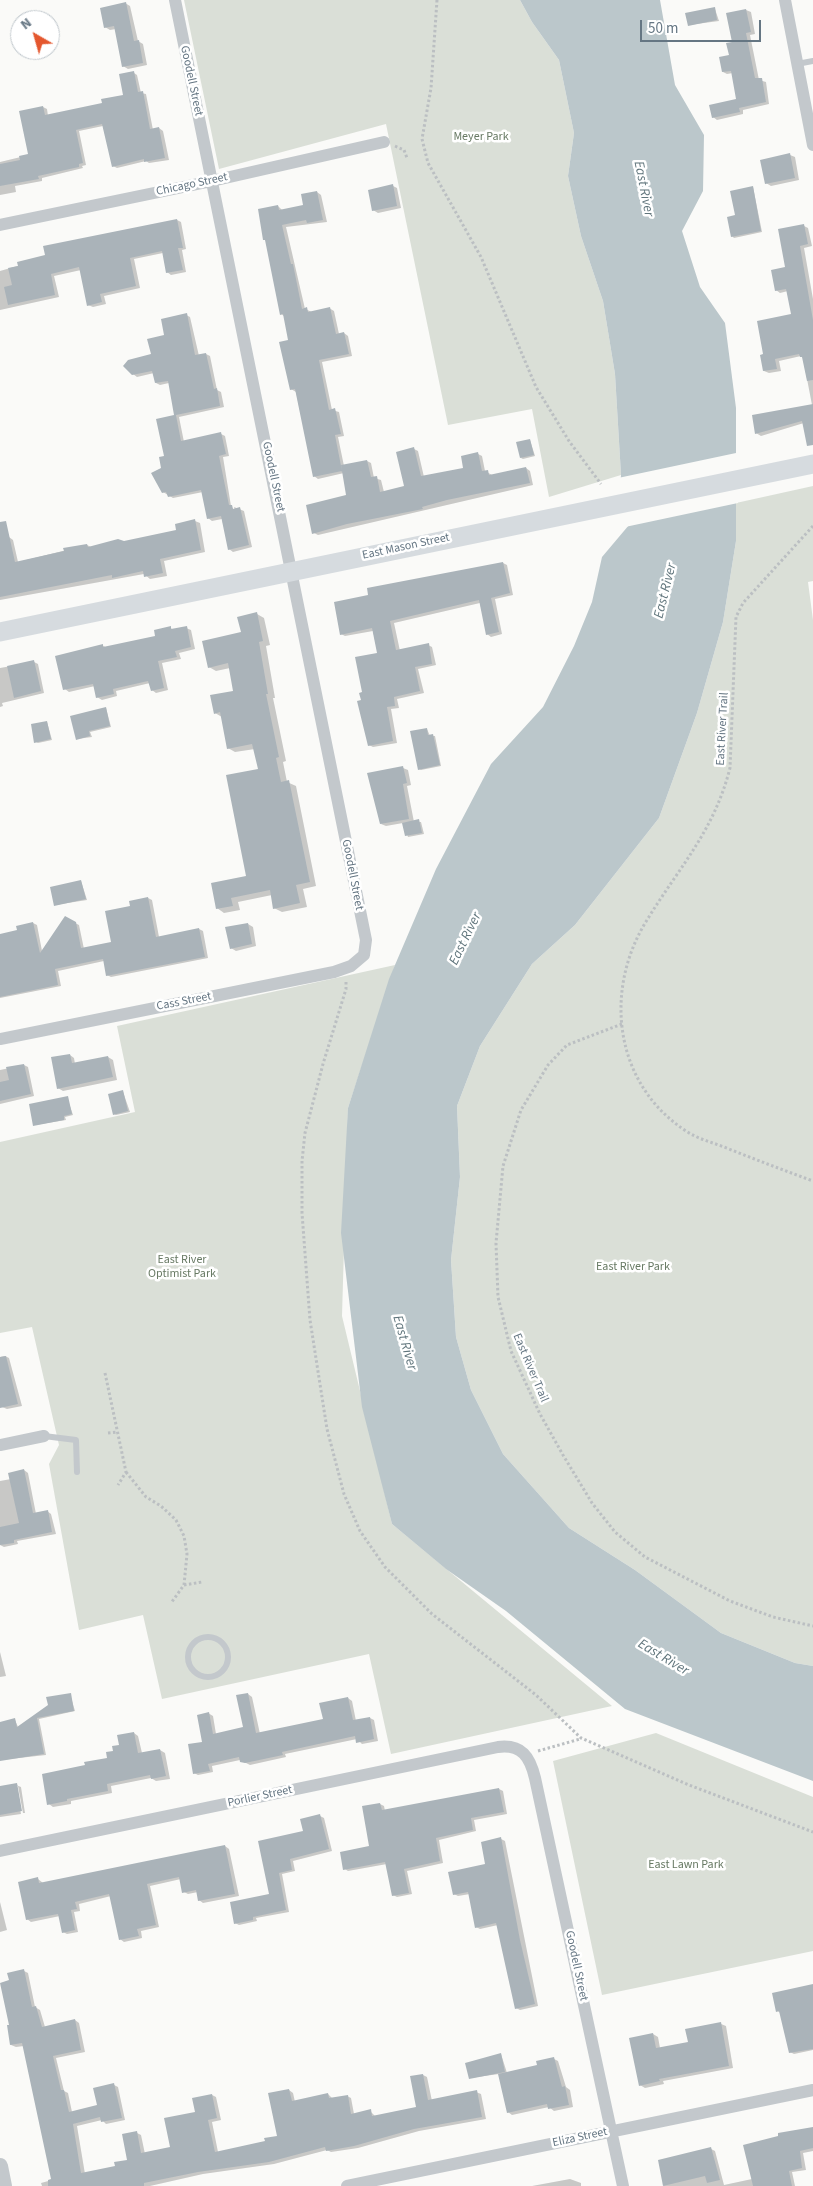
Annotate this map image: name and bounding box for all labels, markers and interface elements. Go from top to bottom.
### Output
north arrow [10,10,60,60]
scale bar [643,10,764,42]
text: N [17,13,36,35]
text: 50 m [648,18,678,39]
street label: Goodell Street [177,44,205,118]
park label: Meyer Park [453,130,509,144]
water label: East River [629,160,657,218]
street label: Chicago Street [155,170,229,200]
street label: Goodell Street [259,440,287,514]
street label: East Mason Street [361,531,451,563]
water label: East River [651,562,681,620]
street label: East River Trail [714,692,732,766]
street label: Goodell Street [338,838,366,912]
water label: East River [446,910,486,968]
street label: Cass Street [155,990,213,1014]
park label: East River Optimist Park [148,1253,216,1281]
park label: East River Park [596,1260,670,1274]
water label: East River [388,1314,420,1372]
street label: East River Trail [509,1331,551,1405]
water label: East River [635,1636,691,1680]
street label: Porlier Street [226,1783,294,1811]
park label: East Lawn Park [648,1858,724,1872]
street label: Goodell Street [562,1929,590,2003]
street label: Eliza Street [551,2125,609,2151]

